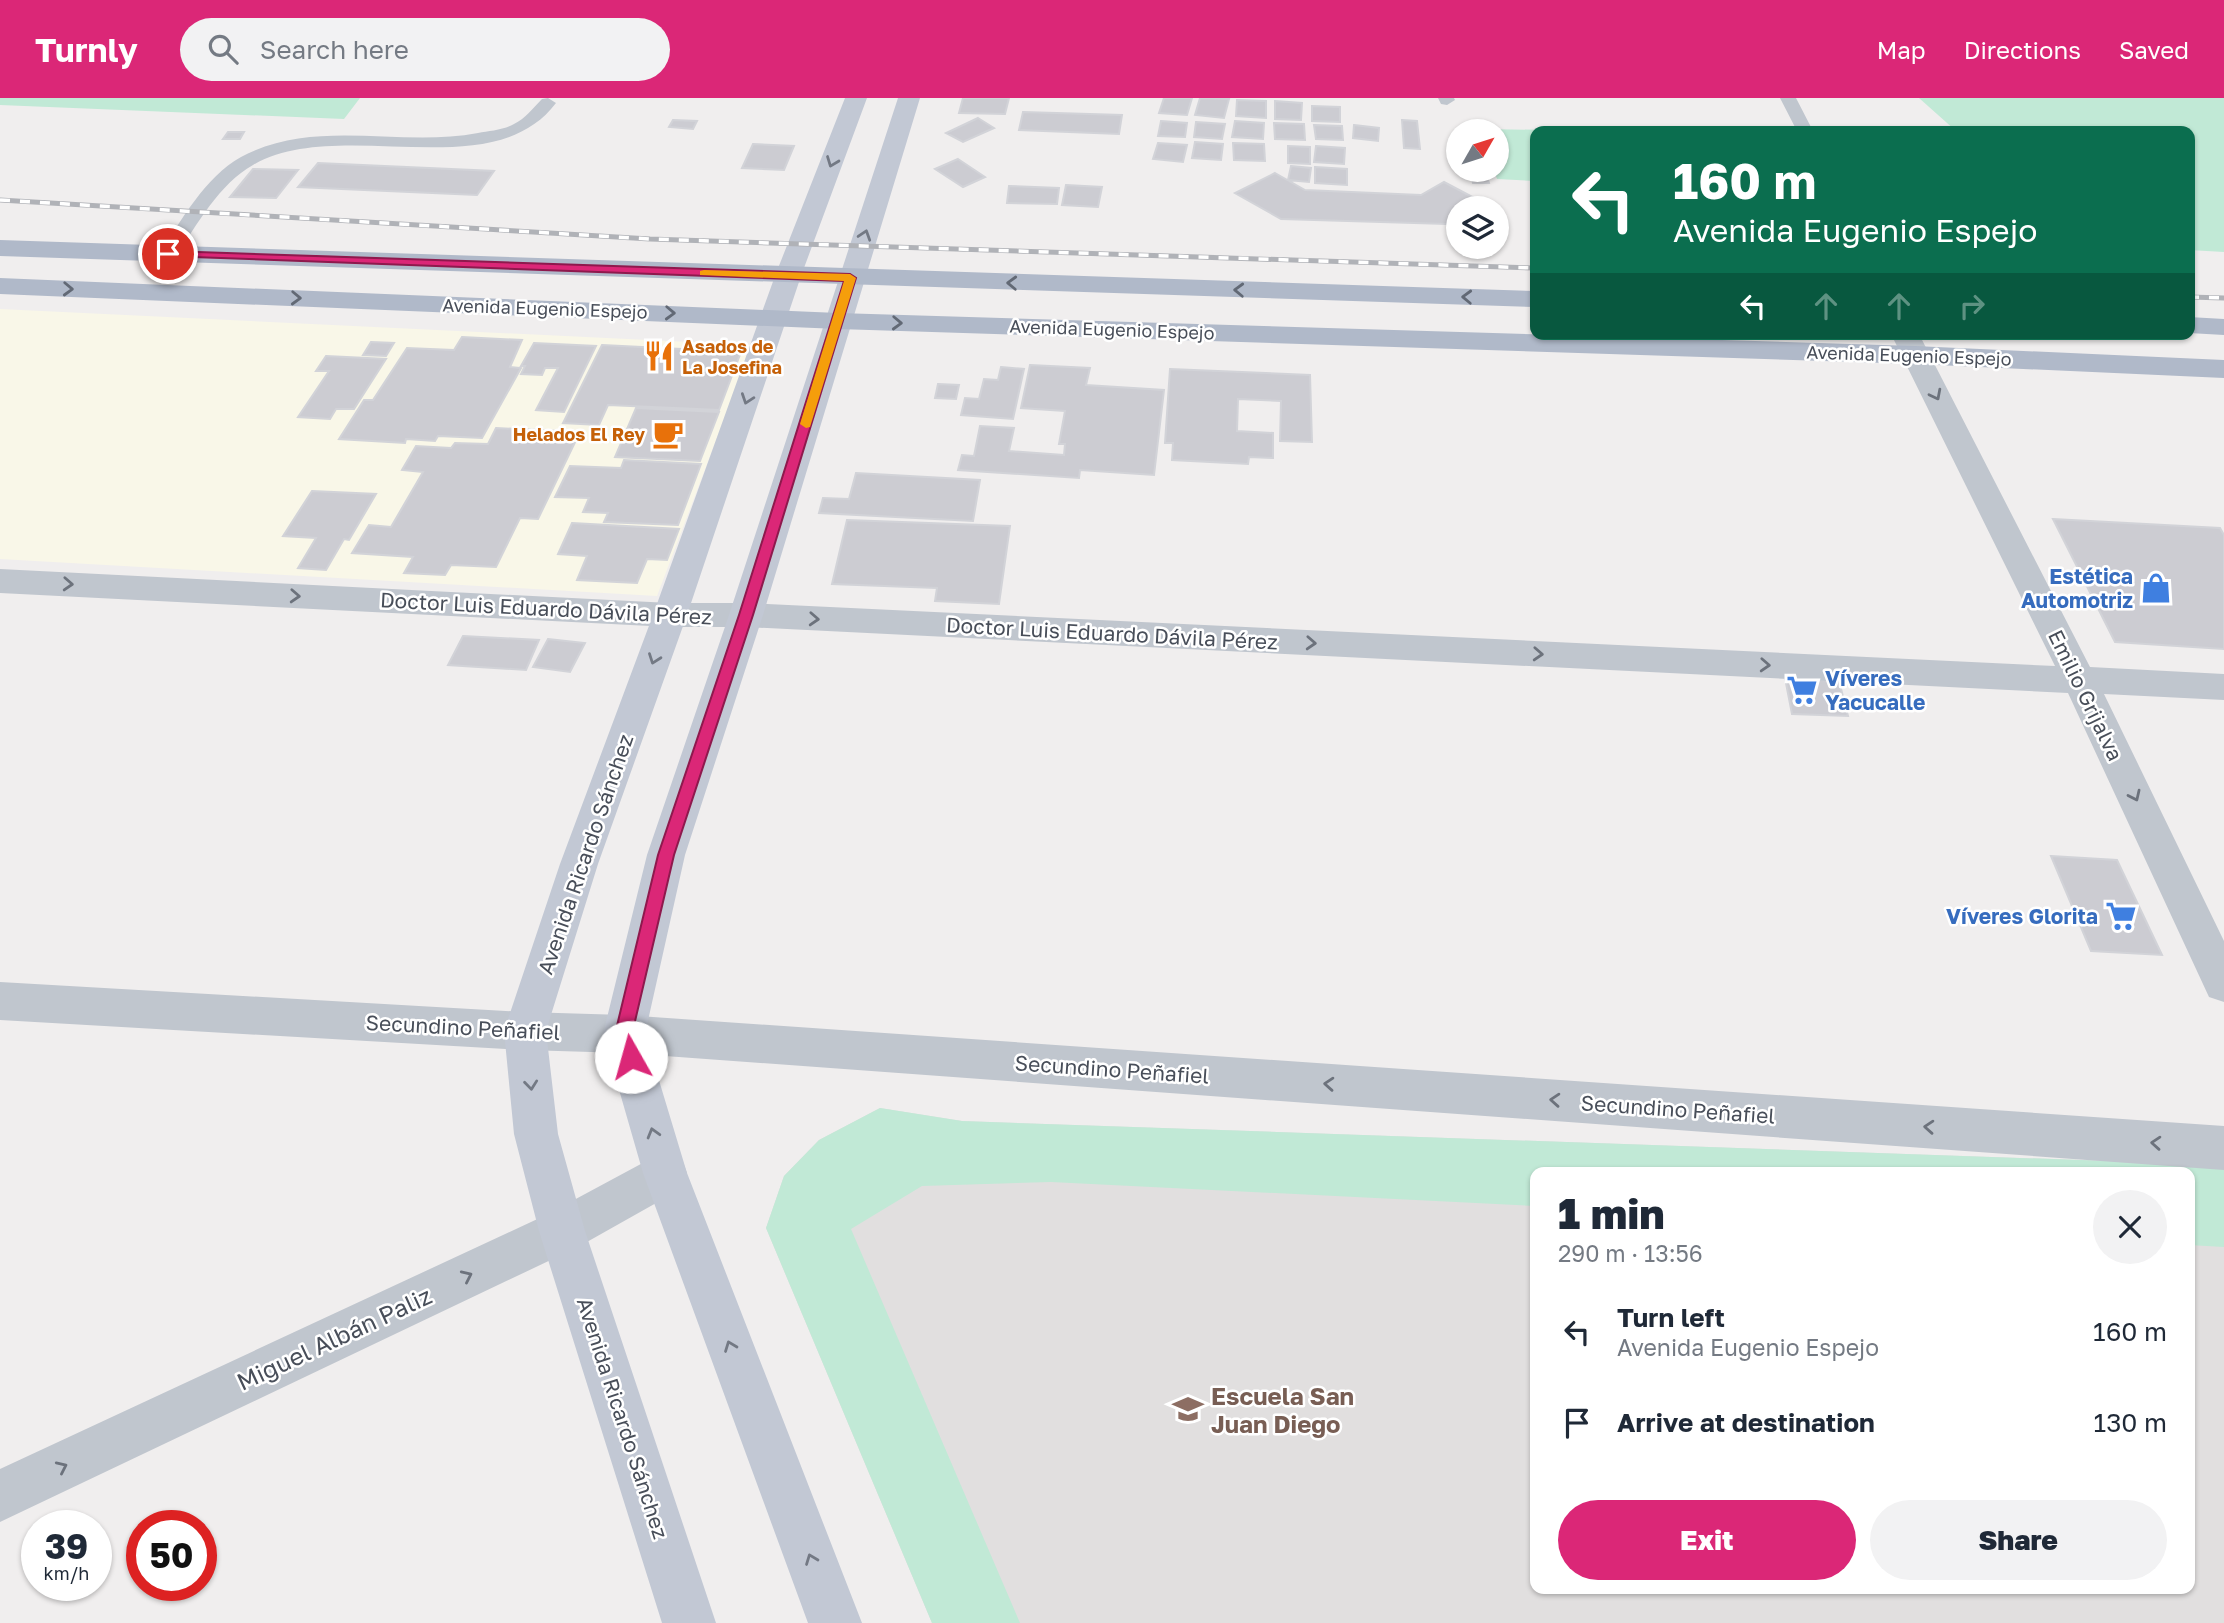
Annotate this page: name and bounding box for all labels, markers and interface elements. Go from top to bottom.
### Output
search box [180,18,670,81]
text: Turnly [35,30,138,69]
icon: search [204,30,242,68]
text: Search here [260,34,409,65]
text: Map [1877,35,1926,64]
text: Directions [1964,35,2081,64]
text: Saved [2119,35,2189,64]
north arrow [1446,119,1508,182]
map controls [1446,119,1509,259]
text: 160 m [1673,151,1816,210]
icon: left [1558,154,1649,245]
one-way arrow [826,155,840,167]
button: layers [1446,196,1509,259]
text: Avenida Eugenio Espejo [1673,211,2037,249]
pin [138,224,198,284]
one-way arrow [857,229,872,241]
icon: arrive [149,235,187,273]
one-way arrow [1006,275,1017,290]
one-way arrow [63,281,74,296]
one-way arrow [1233,282,1244,298]
icon: left [1734,287,1772,325]
icon: ahead [1807,287,1845,325]
icon: ahead [1880,287,1918,325]
icon: right [1953,287,1991,325]
one-way arrow [290,290,301,305]
one-way arrow [1461,290,1472,305]
street label: Avenida Eugenio Espejo [442,293,648,323]
one-way arrow [664,305,675,320]
street label: Avenida Eugenio Espejo [1009,314,1215,344]
one-way arrow [892,315,903,330]
place label: Asados de La Josefina [682,335,782,378]
restaurant icon: Asados de La Josefina [642,339,676,373]
street label: Avenida Eugenio Espejo [1806,340,2012,370]
one-way arrow [1927,388,1941,400]
one-way arrow [741,392,755,404]
cafe icon: Helados El Rey [651,417,685,451]
place label: Helados El Rey [513,423,645,445]
place label: Estética Automotriz [2021,563,2133,613]
shop icon: Estética Automotriz [2139,571,2173,605]
one-way arrow [63,577,74,592]
street label: Doctor Luis Eduardo Dávila Pérez [379,586,713,630]
one-way arrow [290,588,301,603]
one-way arrow [809,611,820,626]
street label: Doctor Luis Eduardo Dávila Pérez [945,611,1279,655]
street label: Emilio Grijalva [2043,625,2129,765]
one-way arrow [1305,636,1316,651]
one-way arrow [1533,647,1544,662]
one-way arrow [648,653,662,665]
one-way arrow [1760,658,1771,673]
place label: Víveres Yacucalle [1825,665,1925,715]
supermarket icon: Víveres Yacucalle [1785,673,1819,707]
street label: Avenida Ricardo Sánchez [532,730,638,978]
one-way arrow [2127,789,2141,801]
supermarket icon: Víveres Glorita [2104,899,2138,933]
place label: Víveres Glorita [1946,903,2098,929]
street label: Secundino Peñafiel [365,1009,561,1045]
position arrow [594,1020,668,1094]
street label: Secundino Peñafiel [1014,1049,1210,1089]
one-way arrow [1323,1077,1334,1092]
one-way arrow [523,1080,538,1091]
street label: Secundino Peñafiel [1580,1089,1776,1129]
one-way arrow [1550,1093,1561,1108]
one-way arrow [1923,1120,1934,1135]
one-way arrow [646,1127,661,1139]
one-way arrow [2150,1136,2161,1151]
text: 1 min [1558,1188,1665,1238]
button: close [2093,1190,2167,1264]
text: 290 m · 13:56 [1558,1239,1703,1267]
one-way arrow [460,1270,472,1284]
street label: Miguel Albán Paliz [232,1280,436,1396]
street label: Avenida Ricardo Sánchez [572,1294,674,1542]
text: Turn left [1617,1302,1725,1333]
icon: left [1558,1313,1596,1351]
text: 160 m [2093,1316,2167,1347]
text: Avenida Eugenio Espejo [1617,1333,1879,1361]
one-way arrow [725,1341,739,1353]
place label: Escuela San Juan Diego [1211,1381,1354,1438]
school or university icon: Escuela San Juan Diego [1171,1392,1205,1426]
icon: arrive [1558,1404,1596,1442]
text: Arrive at destination [1617,1407,1875,1438]
text: 130 m [2094,1407,2167,1438]
one-way arrow [55,1461,67,1475]
button: Exit [1558,1500,1856,1580]
button: Share [1870,1500,2167,1580]
speed limit sign: 50 [126,1510,217,1601]
text: 39 [45,1525,88,1567]
one-way arrow [805,1554,819,1566]
text: km/h [44,1562,89,1584]

